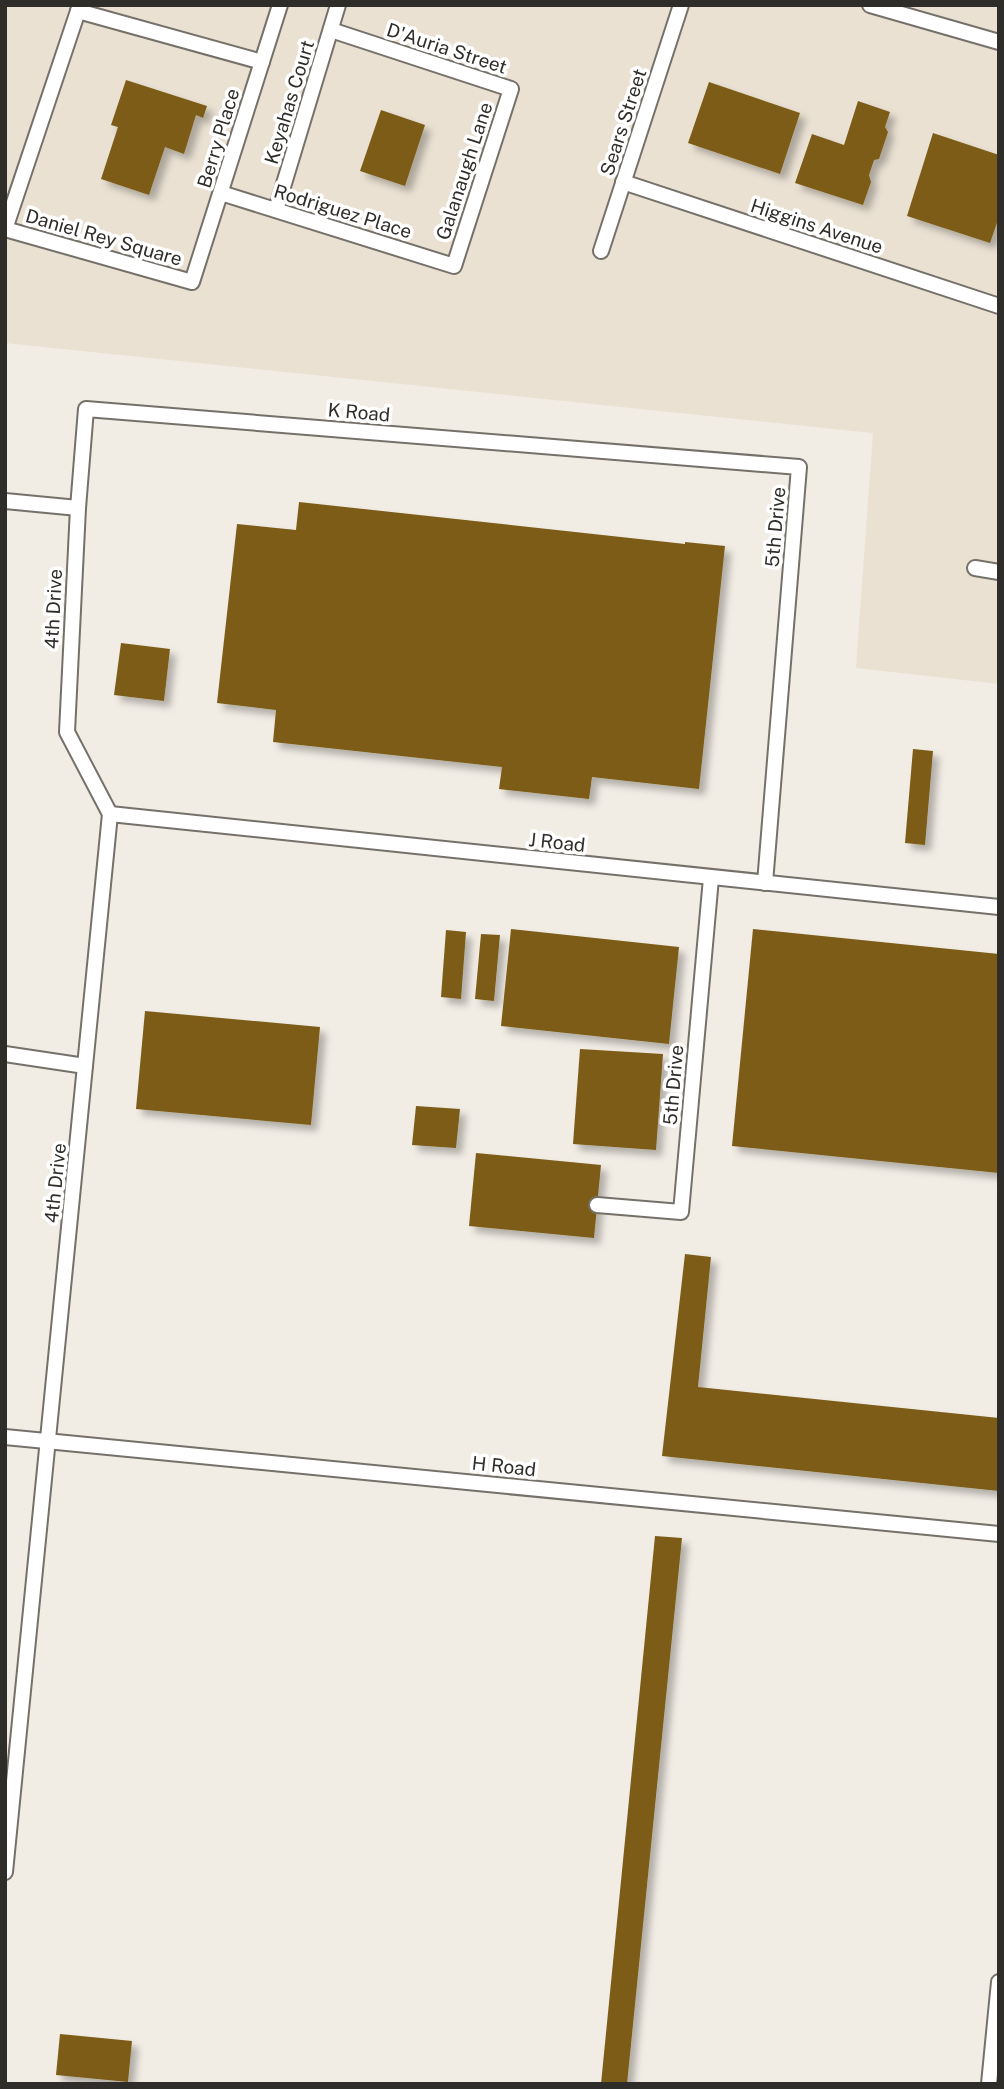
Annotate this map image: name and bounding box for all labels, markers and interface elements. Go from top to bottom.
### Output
street label: D'Auria Street [384,18,510,78]
street label: Keyahas Court [260,37,318,167]
street label: Sears Street [595,66,651,178]
street label: Berry Place [192,86,244,190]
street label: Galanaugh Lane [431,99,497,243]
street label: Rodriguez Place [271,180,415,242]
street label: Higgins Avenue [748,194,886,258]
street label: Daniel Rey Square [23,204,185,270]
street label: K Road [327,398,391,426]
street label: 5th Drive [761,486,789,568]
street label: 4th Drive [40,568,66,650]
street label: J Road [528,828,586,856]
street label: 5th Drive [659,1044,687,1126]
street label: 4th Drive [40,1142,70,1224]
street label: H Road [471,1452,537,1480]

